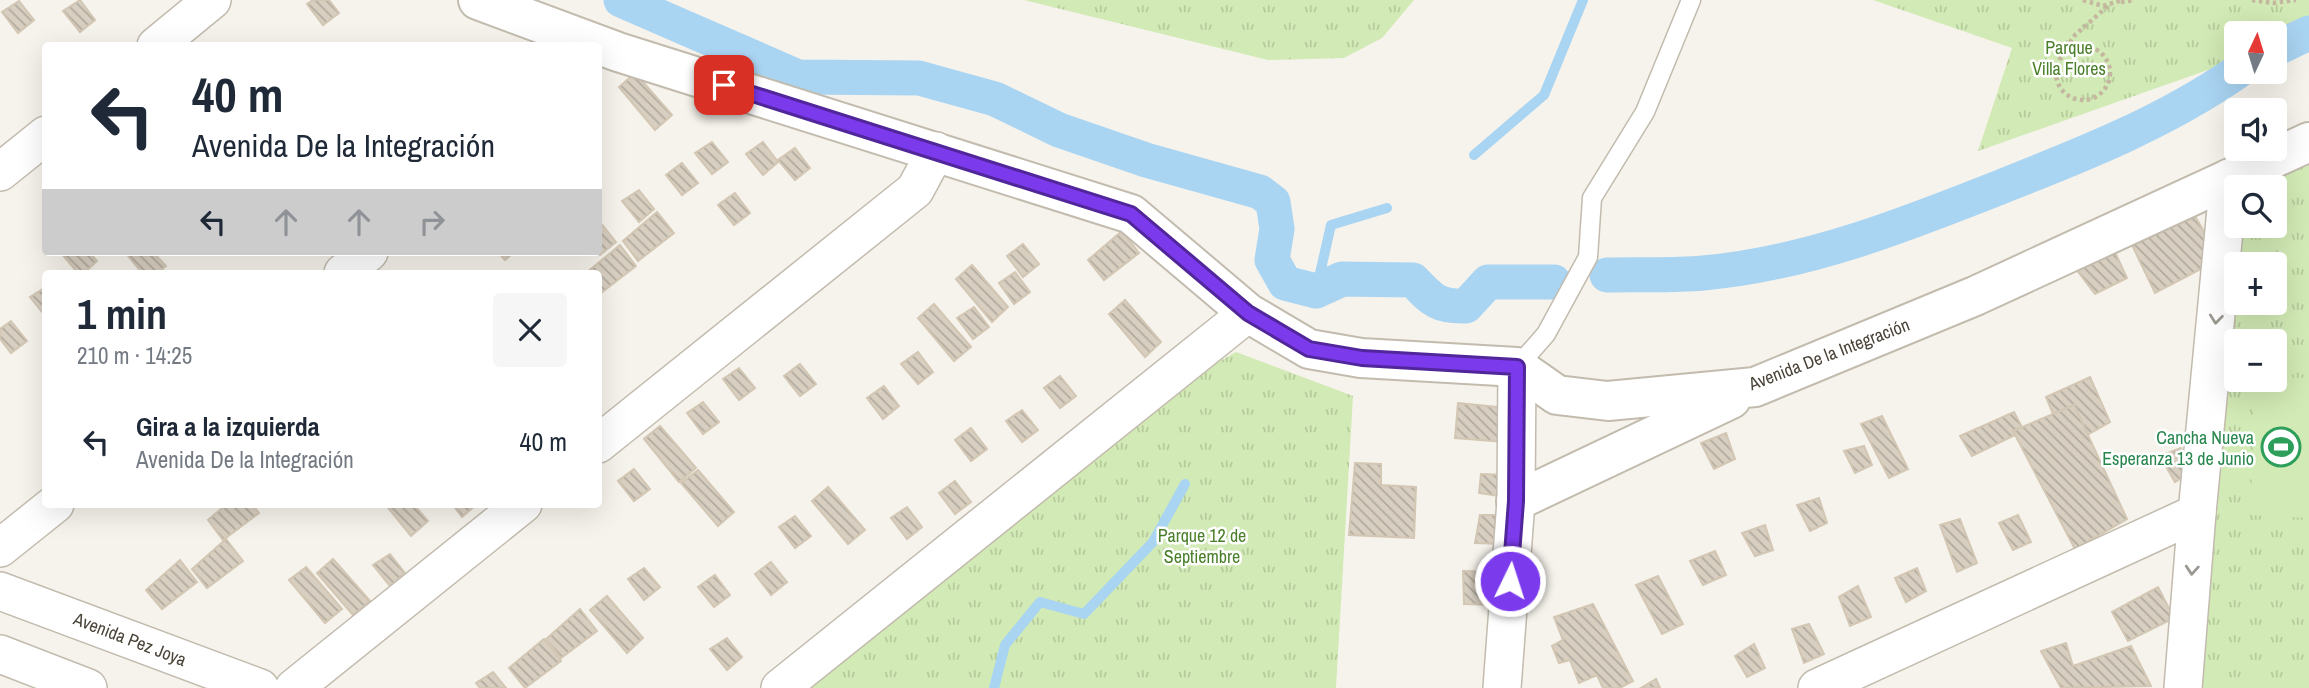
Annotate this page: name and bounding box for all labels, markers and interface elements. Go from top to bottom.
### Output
north arrow [2224,21,2287,84]
map controls [2224,21,2287,392]
park label: Parque Villa Flores [2032,35,2106,81]
pin [694,55,754,115]
text: 40 m [192,61,284,127]
icon: arrive [705,66,743,104]
icon: left [77,70,168,161]
button: sound [2224,98,2287,161]
text: Avenida De la Integración [192,124,495,167]
button: search [2224,175,2287,238]
icon: left [194,203,232,241]
icon: ahead [267,203,305,241]
icon: ahead [340,203,378,241]
icon: right [413,203,451,241]
button: + [2224,252,2287,315]
text: 1 min [77,286,167,342]
button: close [493,293,567,367]
street label: Avenida De la Integración [1744,312,1913,397]
one-way arrow [2208,313,2223,325]
button: − [2224,329,2287,392]
text: 210 m · 14:25 [77,340,192,371]
text: Gira a la izquierda [136,409,320,444]
icon: left [77,423,115,461]
text: 40 m [520,424,567,459]
place label: Cancha Nueva Esperanza 13 de Junio [2102,425,2254,471]
sports icon: Cancha Nueva Esperanza 13 de Junio [2260,426,2302,468]
text: Avenida De la Integración [136,444,354,475]
park label: Parque 12 de Septiembre [1158,523,1246,569]
position arrow [1473,544,1547,618]
one-way arrow [2185,565,2200,576]
street label: Avenida Pez Joya [69,606,190,672]

